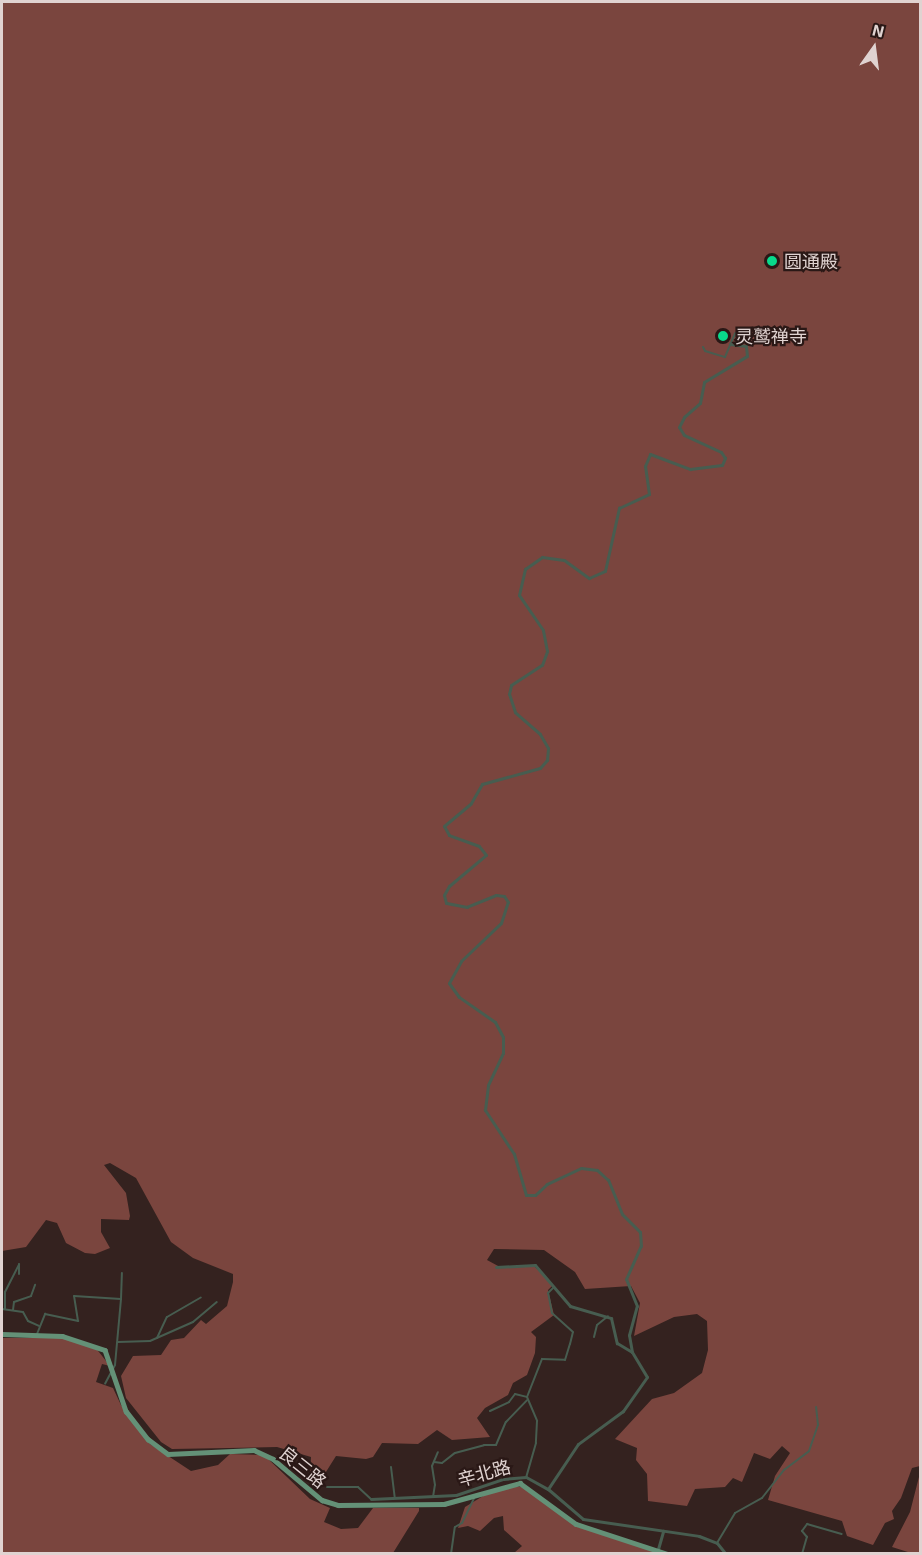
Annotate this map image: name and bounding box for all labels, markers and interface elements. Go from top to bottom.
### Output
north arrow [844,18,904,78]
text: N [871,19,886,41]
place label: 圆通殿 [784,250,838,272]
marker: 圆通殿 [765,254,779,268]
place label: 灵鹫禅寺 [735,325,807,347]
marker: 灵鹫禅寺 [716,329,730,343]
street label: 良三路 [275,1442,331,1492]
street label: 辛北路 [455,1456,513,1490]

